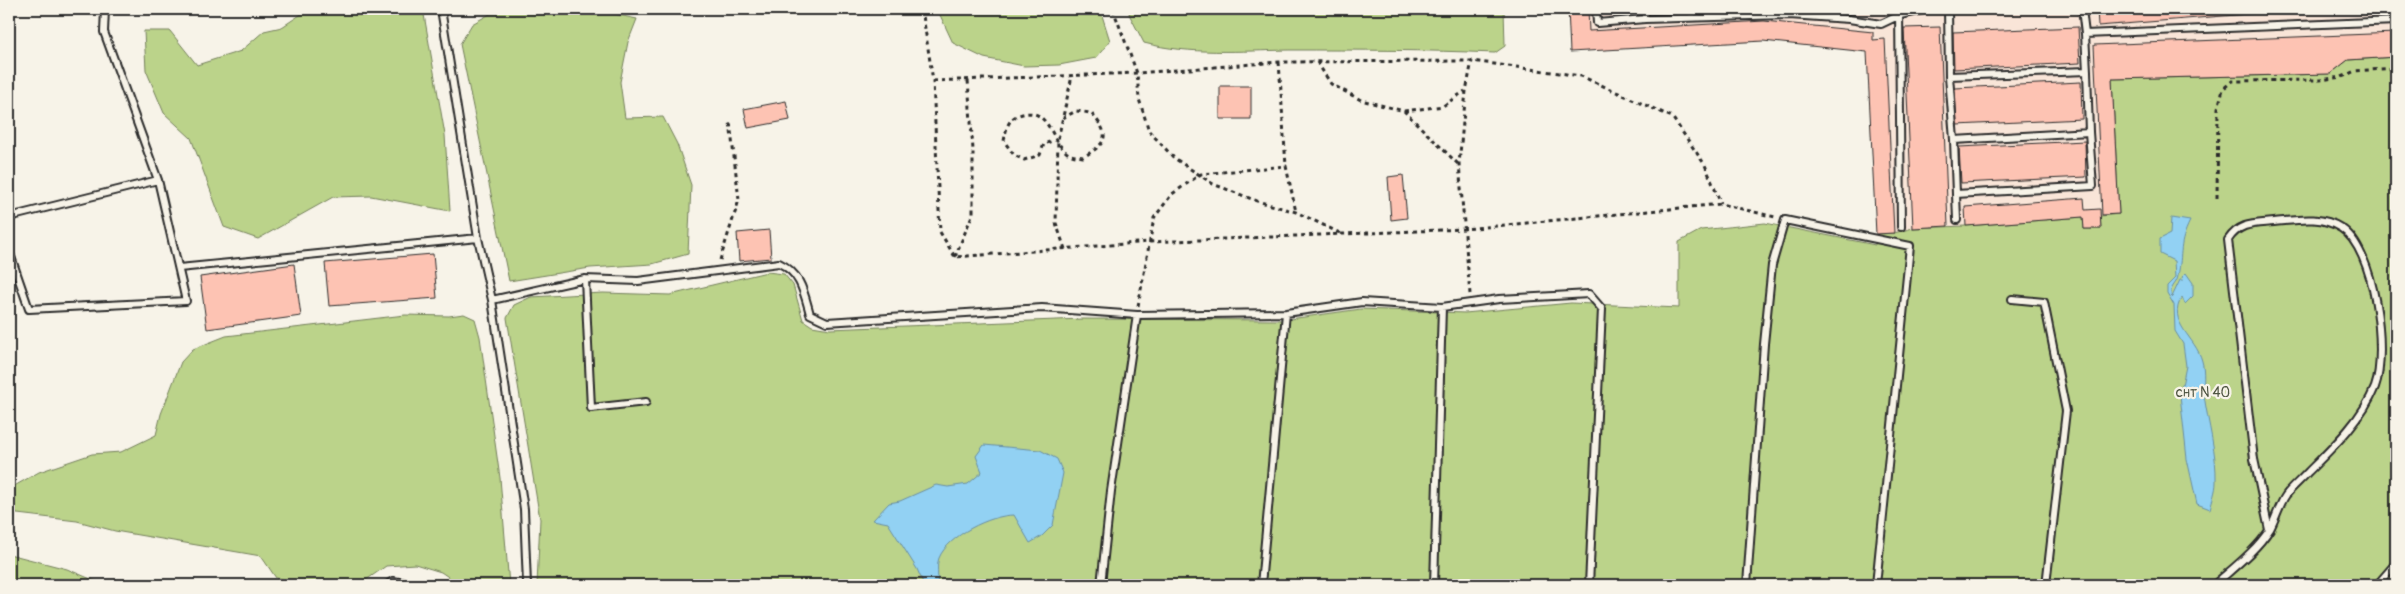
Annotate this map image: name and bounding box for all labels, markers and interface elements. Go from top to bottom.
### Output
park label: снт N 40 [2176,384,2230,401]

